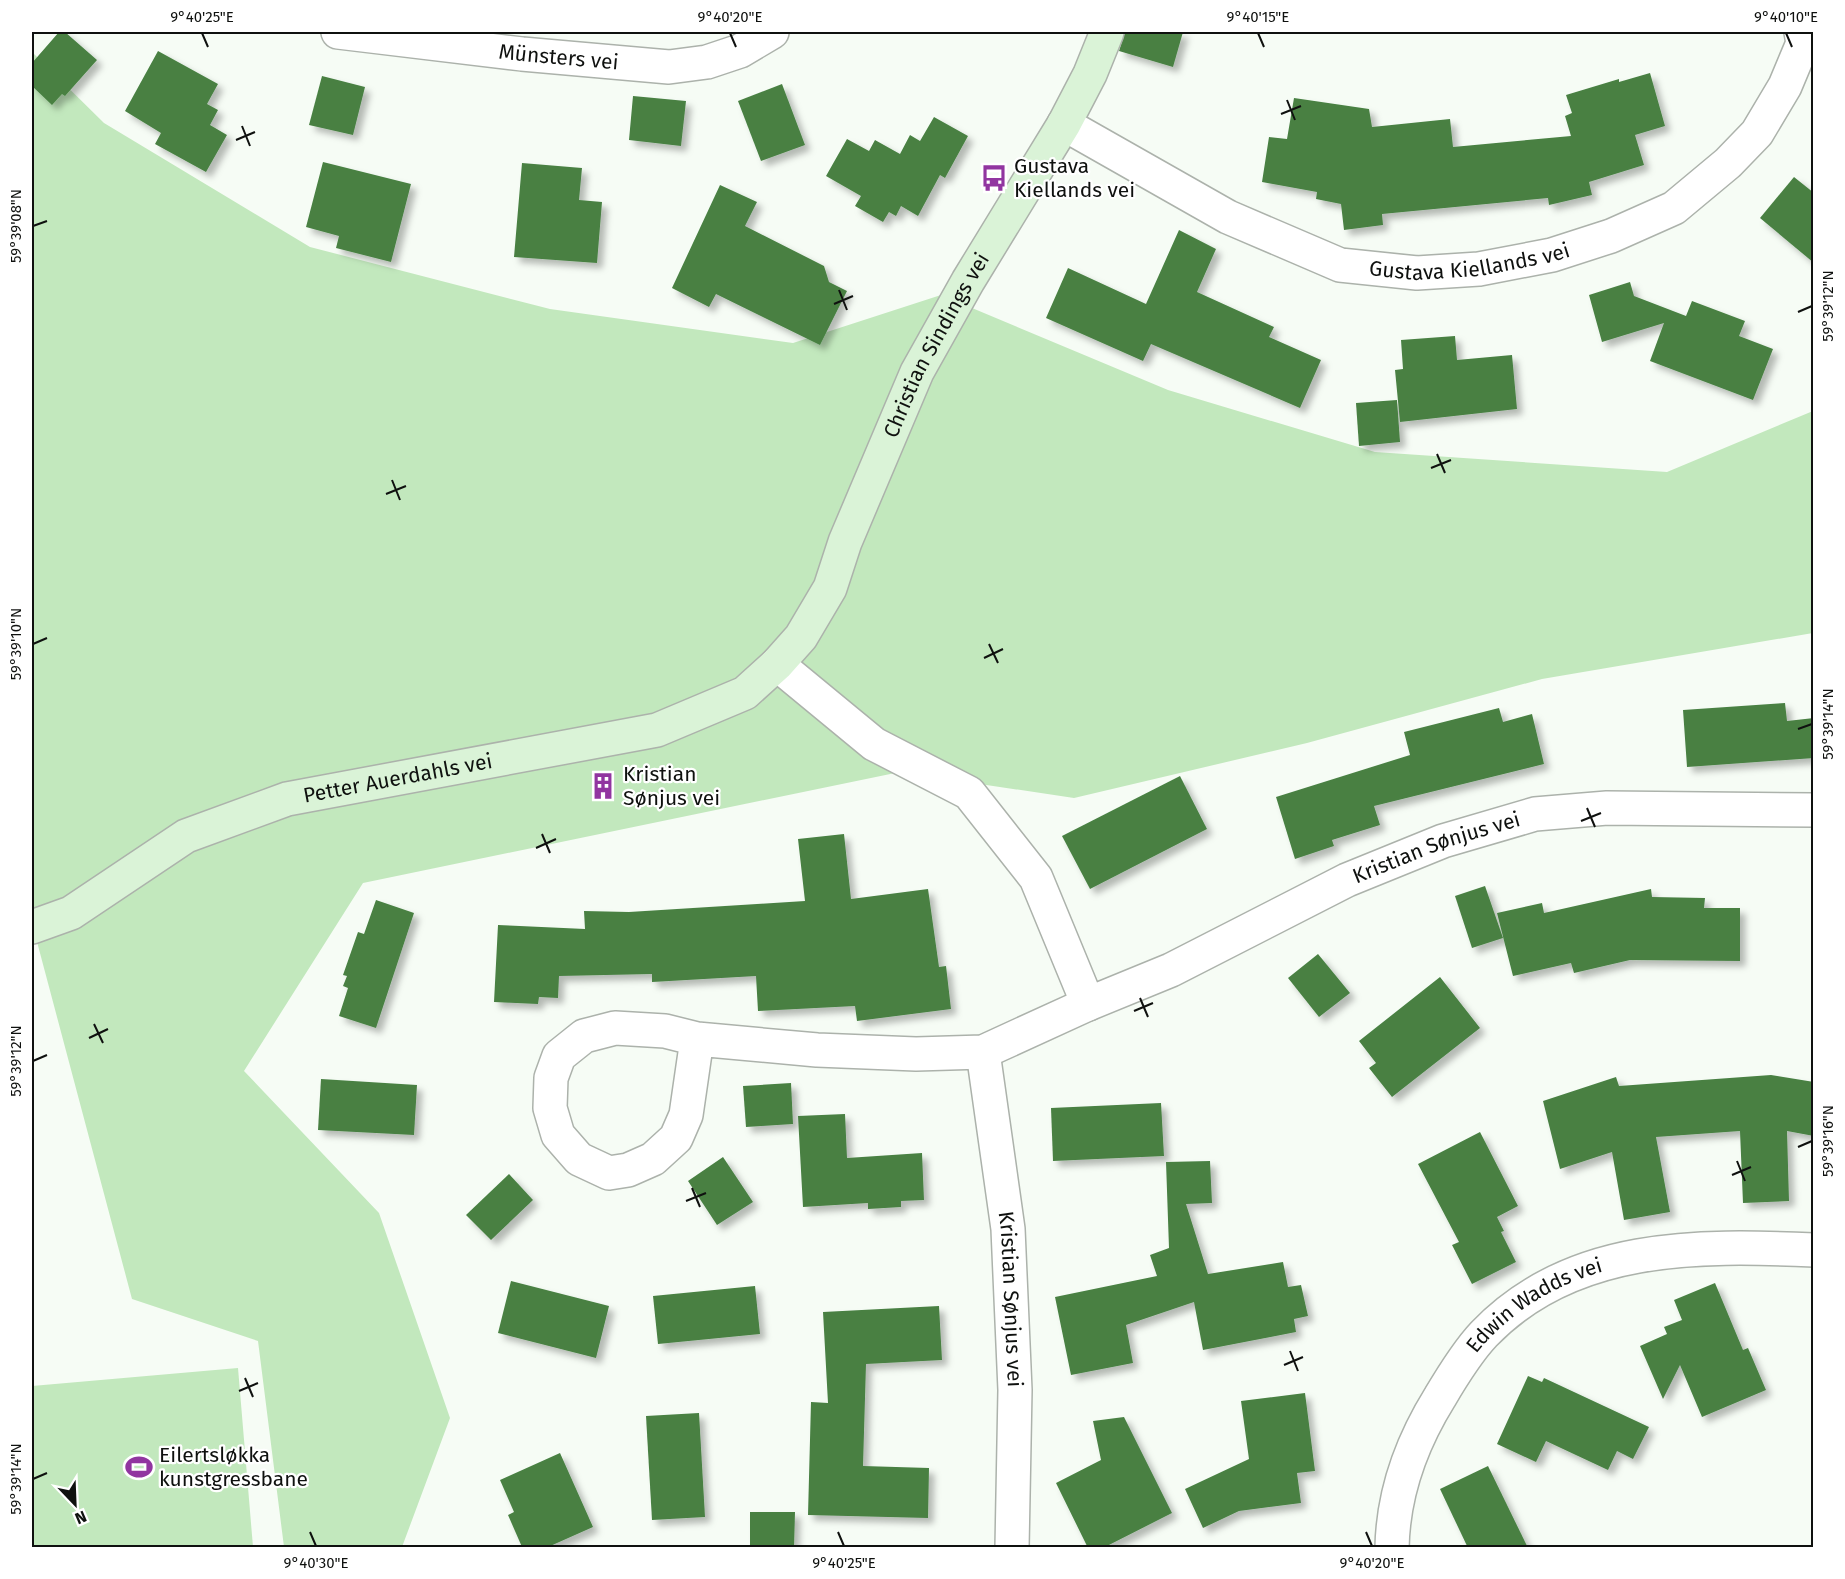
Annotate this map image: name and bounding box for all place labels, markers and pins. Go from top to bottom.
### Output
place label: Gustava Kiellands vei [1014,153,1135,203]
bus stop icon: Gustava Kiellands vei [979,163,1009,193]
place label: Kristian Sønjus vei [623,761,720,811]
building icon: Kristian Sønjus vei [588,771,618,801]
place label: Eilertsløkka kunstgressbane [159,1442,308,1492]
sports icon: Eilertsløkka kunstgressbane [124,1452,154,1482]

